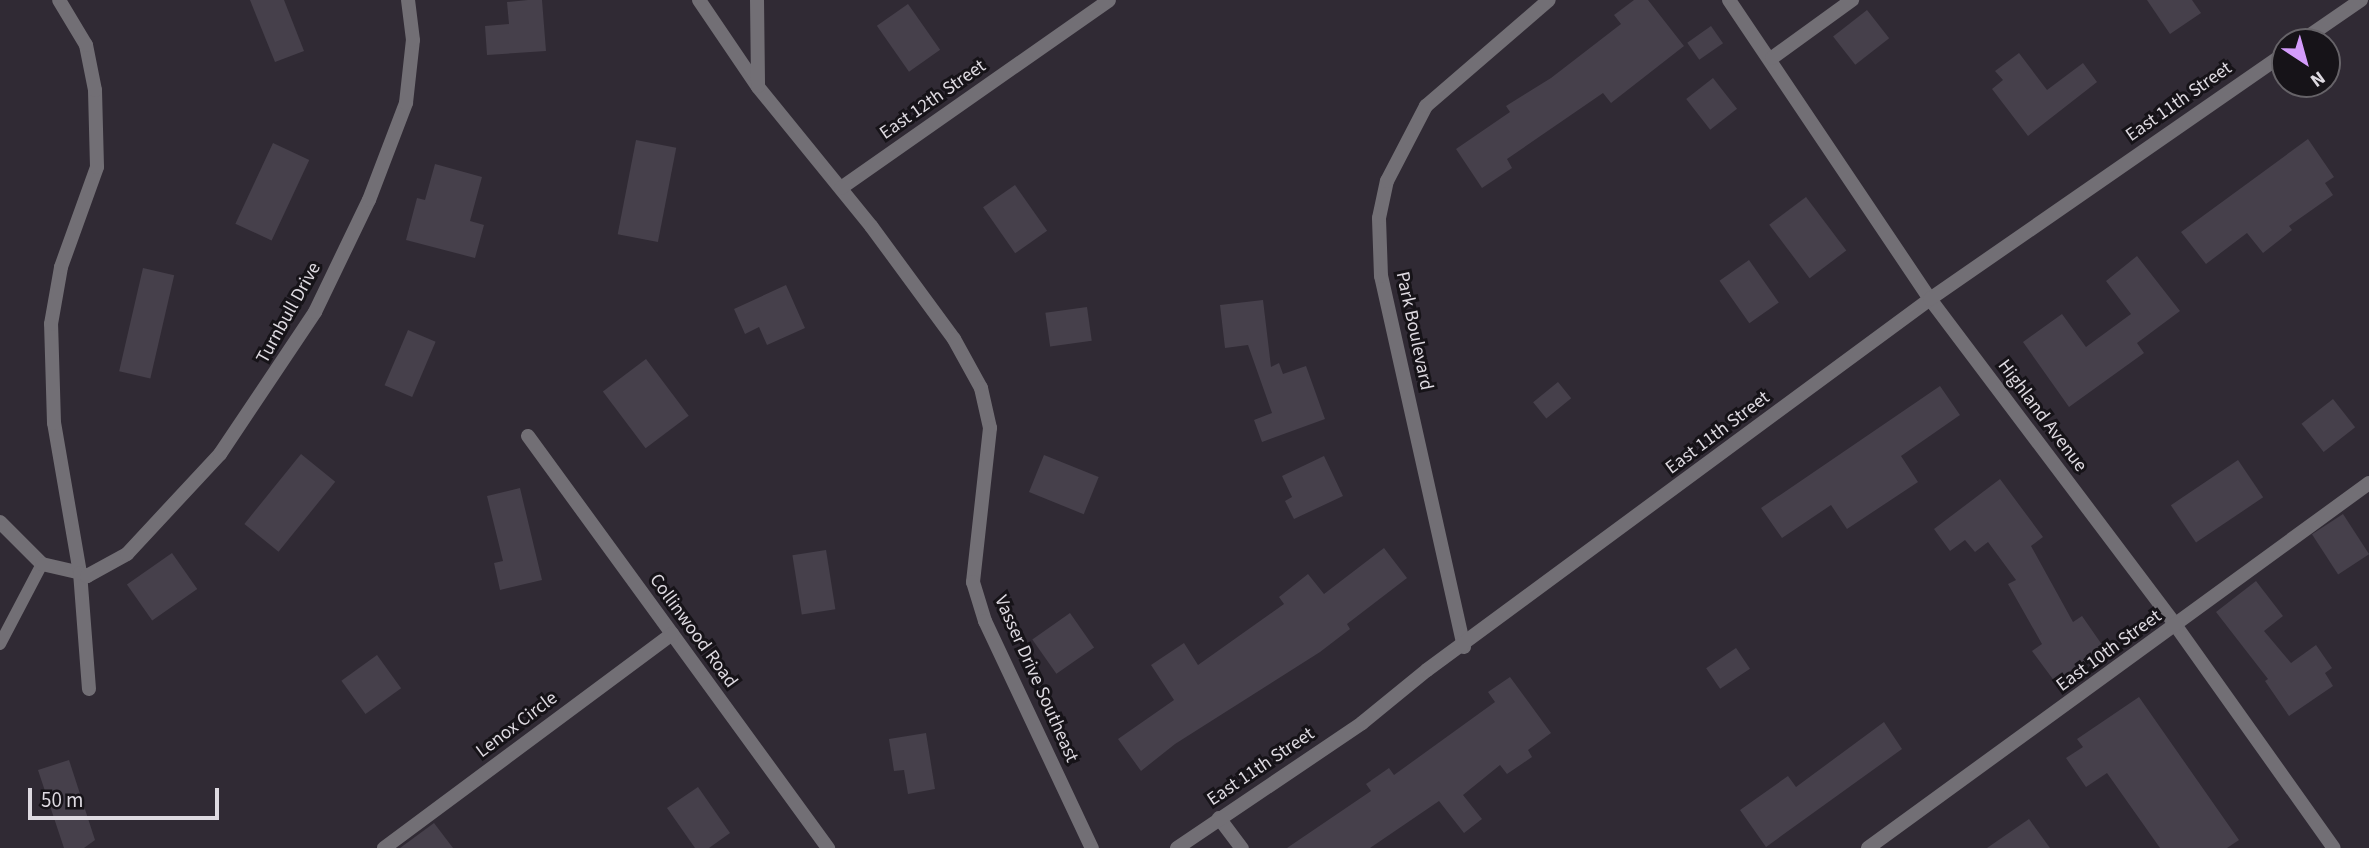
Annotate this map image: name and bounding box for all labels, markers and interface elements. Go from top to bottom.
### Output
north arrow [2271,28,2341,98]
street label: East 12th Street [875,55,991,145]
street label: East 11th Street [2121,57,2237,147]
text: N [2304,64,2331,93]
street label: Turnbull Drive [252,258,326,368]
street label: Park Boulevard [1390,270,1438,392]
street label: Highland Avenue [1992,355,2092,477]
street label: East 11th Street [1661,386,1775,480]
street label: Collinwood Road [644,570,742,692]
street label: Vasser Drive Southeast [989,592,1083,766]
street label: East 10th Street [2052,605,2166,697]
street label: Lenox Circle [472,687,562,763]
street label: East 11th Street [1203,723,1319,811]
scale bar [32,774,222,818]
text: 50 m [41,785,83,815]

